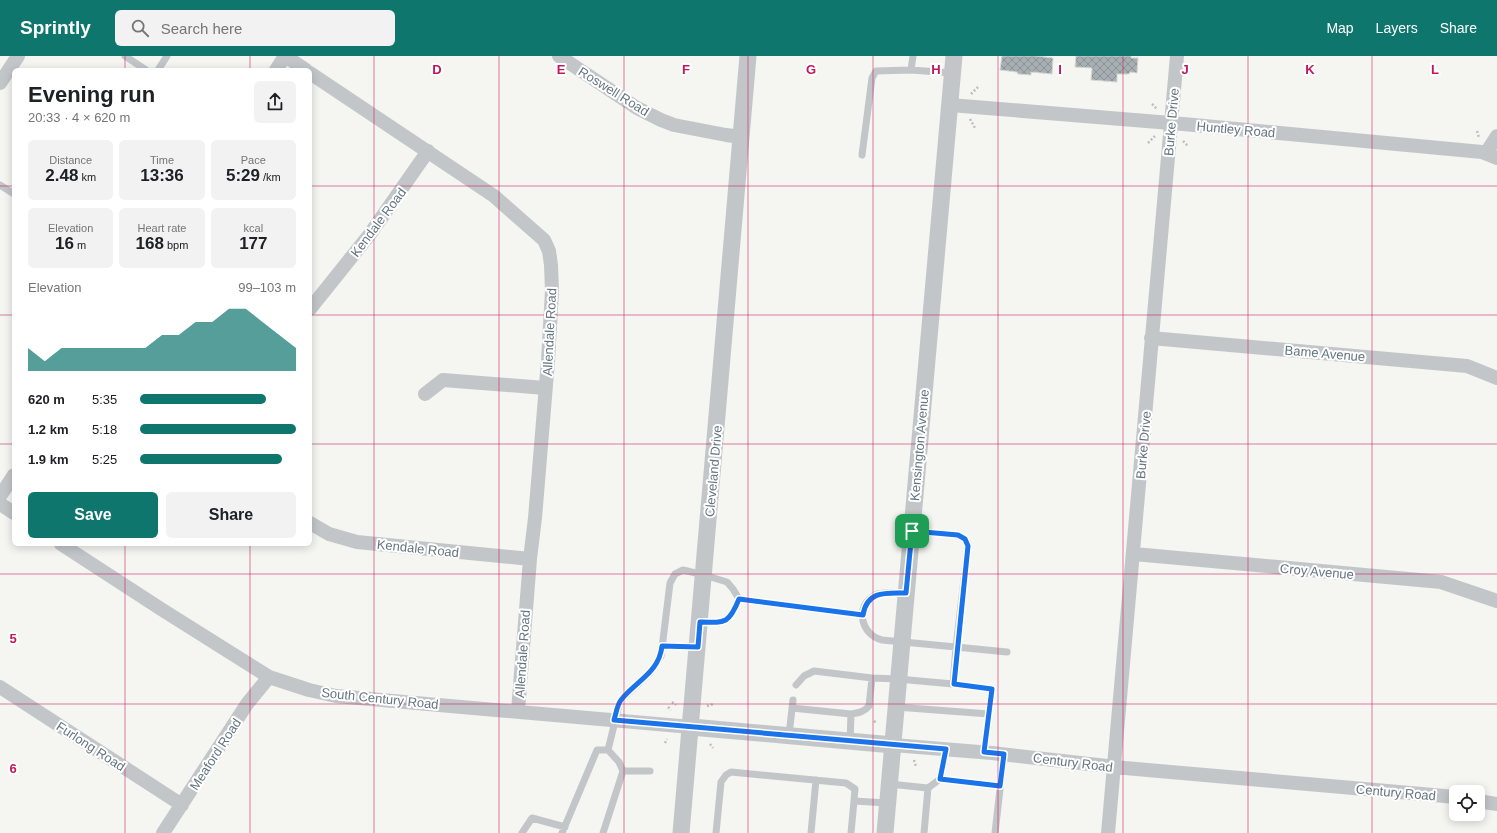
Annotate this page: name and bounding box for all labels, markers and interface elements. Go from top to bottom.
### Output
search box [115,10,395,46]
text: Sprintly [20,17,91,38]
icon: search [129,17,151,39]
text: Search here [161,20,242,37]
text: Map [1326,20,1354,36]
text: Layers [1376,20,1418,36]
text: Share [1440,20,1477,36]
text: D [432,62,442,77]
text: E [557,62,566,77]
text: F [682,62,690,77]
text: G [806,62,816,77]
text: H [931,62,941,77]
text: I [1058,62,1062,77]
text: J [1181,62,1189,77]
text: K [1305,62,1315,77]
text: L [1431,62,1439,77]
street label: Roswell Road [576,64,652,119]
button: share [254,81,296,123]
text: Evening run [28,82,155,107]
street label: Burke Drive [1161,88,1182,157]
text: 20:33 · 4 × 620 m [28,110,130,125]
street label: Huntley Road [1196,119,1276,140]
text: Distance [49,154,92,166]
text: Time [150,154,174,166]
text: Pace [241,154,266,166]
text: 2.48 [45,166,78,185]
text: 13:36 [140,166,184,185]
text: 5:29 [226,166,260,185]
text: km [78,171,96,183]
text: /km [260,171,281,183]
street label: Kendale Road [348,185,409,260]
text: Elevation [48,222,93,234]
text: Heart rate [138,222,186,234]
text: kcal [244,222,263,234]
text: 16 [55,234,74,253]
text: 168 [136,234,164,253]
text: 177 [239,234,268,253]
text: m [74,239,86,251]
text: bpm [164,239,188,251]
text: Elevation [28,280,81,295]
text: 99–103 m [238,280,296,295]
street label: Allendale Road [540,288,559,376]
street label: Bame Avenue [1284,343,1366,364]
street label: Kensington Avenue [907,389,932,501]
text: 620 m [28,392,65,407]
text: 5:35 [92,392,117,407]
street label: Burke Drive [1133,411,1154,480]
text: 1.2 km [28,422,68,437]
text: 5:18 [92,422,117,437]
street label: Cleveland Drive [702,425,725,517]
text: 1.9 km [28,452,68,467]
text: 5:25 [92,452,117,467]
button: Save [28,492,158,538]
button: Share [166,492,296,538]
pin [895,514,929,548]
icon: arrive [901,520,923,542]
street label: Kendale Road [376,537,460,560]
street label: Croy Avenue [1279,561,1355,582]
street label: Allendale Road [512,610,533,699]
text: 5 [9,631,17,646]
street label: South Century Road [321,685,439,712]
street label: Meaford Road [187,716,244,793]
street label: Furlong Road [54,719,128,774]
street label: Century Road [1032,750,1114,775]
text: 6 [9,761,17,776]
street label: Century Road [1355,782,1437,803]
map controls [1449,785,1485,821]
button: locate [1449,785,1485,821]

